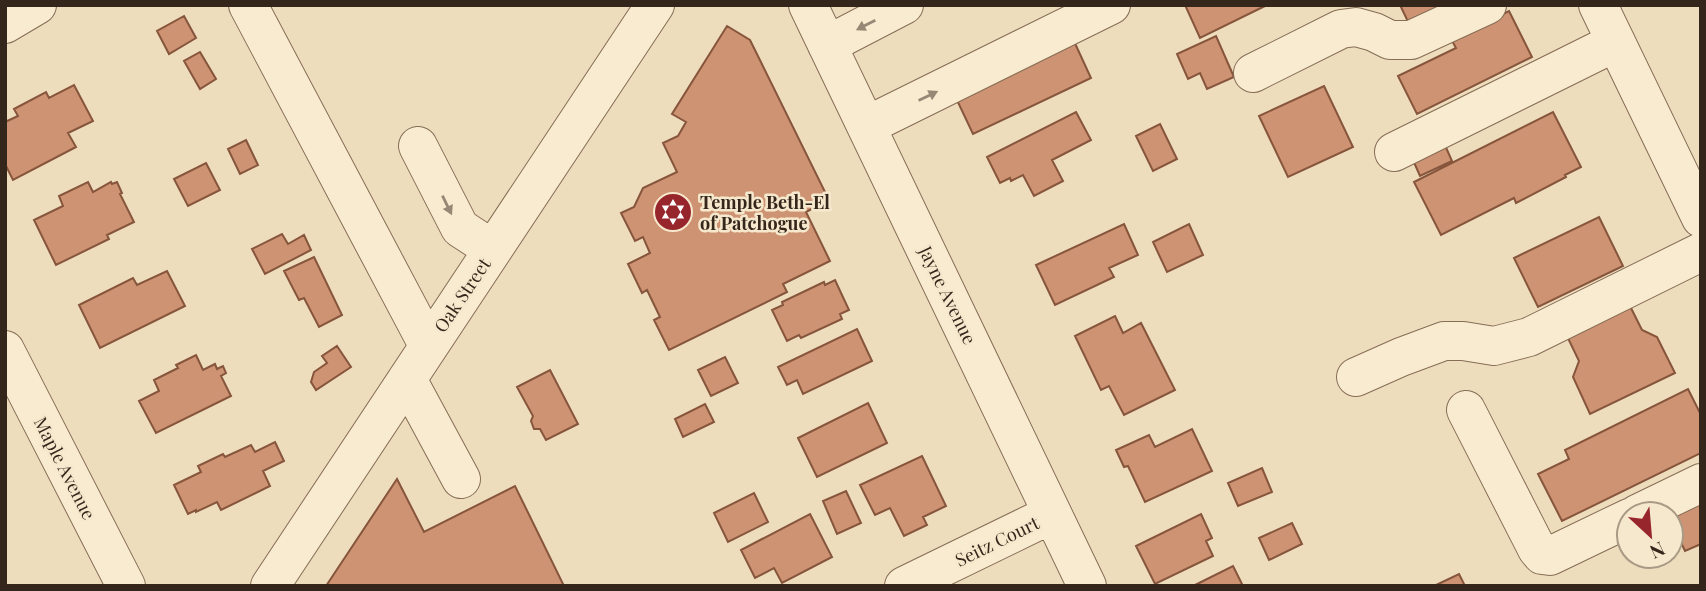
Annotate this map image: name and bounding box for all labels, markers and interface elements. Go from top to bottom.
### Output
one-way arrow [856,19,876,31]
one-way arrow [918,90,938,102]
place label: Temple Beth-El of Patchogue [700,190,830,235]
synagogue icon: Temple Beth-El of Patchogue [652,191,694,233]
one-way arrow [442,195,453,215]
street label: Jayne Avenue [913,241,982,348]
street label: Oak Street [428,253,496,337]
street label: Maple Avenue [29,412,101,524]
north arrow [1615,500,1685,570]
street label: Seitz Court [951,510,1044,572]
text: N [1646,536,1670,566]

